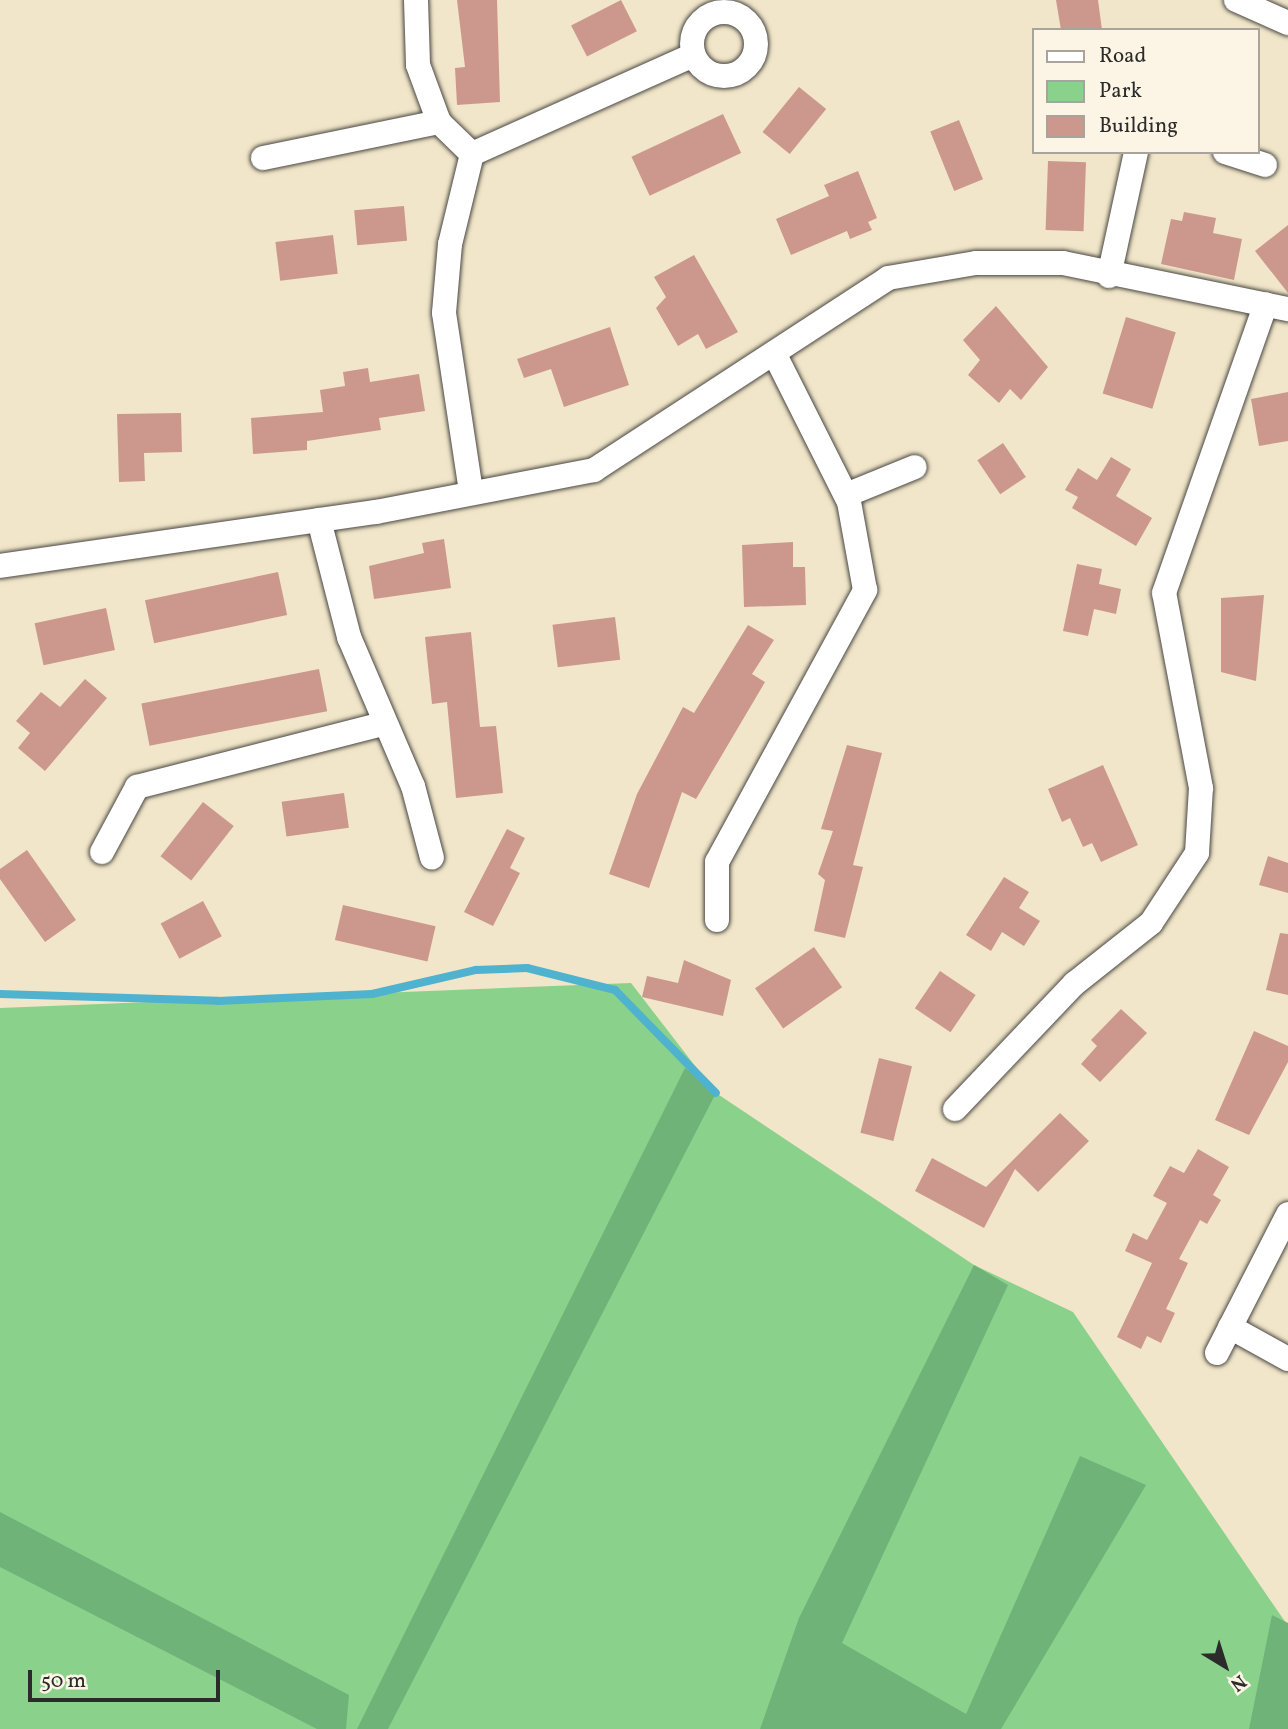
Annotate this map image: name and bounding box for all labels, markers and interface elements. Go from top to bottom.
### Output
legend [1032,28,1260,154]
text: Road [1099,42,1146,71]
text: Park [1099,77,1142,106]
text: Building [1099,112,1178,141]
north arrow [1190,1631,1260,1701]
scale bar [32,1656,224,1700]
text: 50 m [41,1667,86,1696]
text: N [1224,1668,1251,1697]

